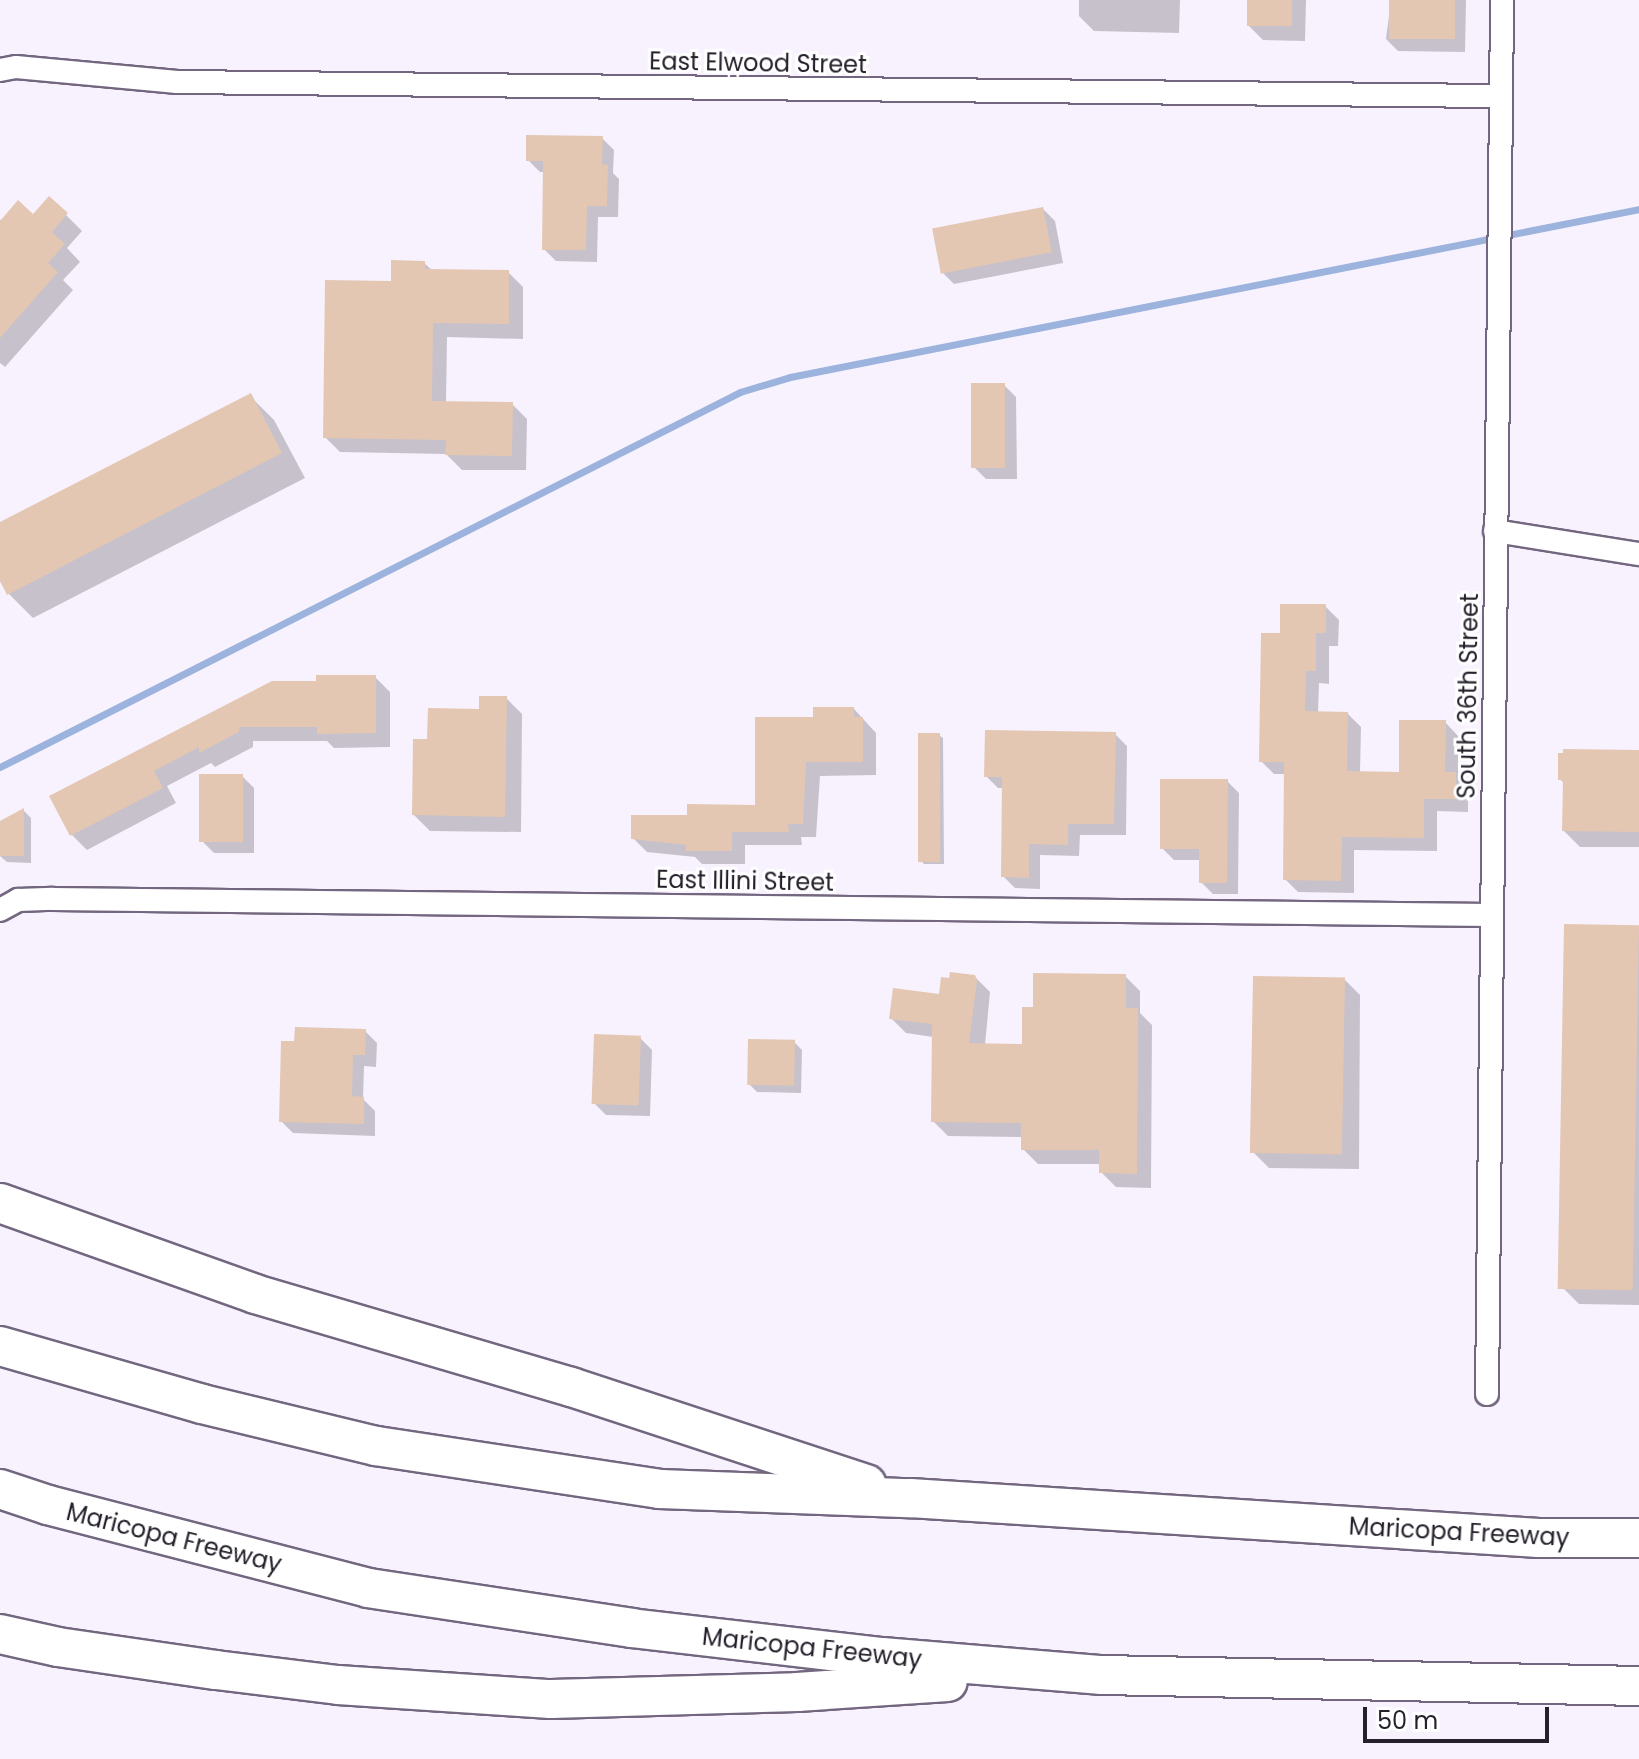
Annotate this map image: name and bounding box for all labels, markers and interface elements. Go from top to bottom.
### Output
street label: East Elwood Street [649,47,867,79]
street label: South 36th Street [1452,593,1484,799]
street label: East Illini Street [656,865,834,897]
street label: Maricopa Freeway [63,1497,285,1579]
street label: Maricopa Freeway [1348,1512,1570,1552]
street label: Maricopa Freeway [701,1622,923,1674]
scale bar [1367,1691,1553,1741]
text: 50 m [1377,1704,1438,1737]

